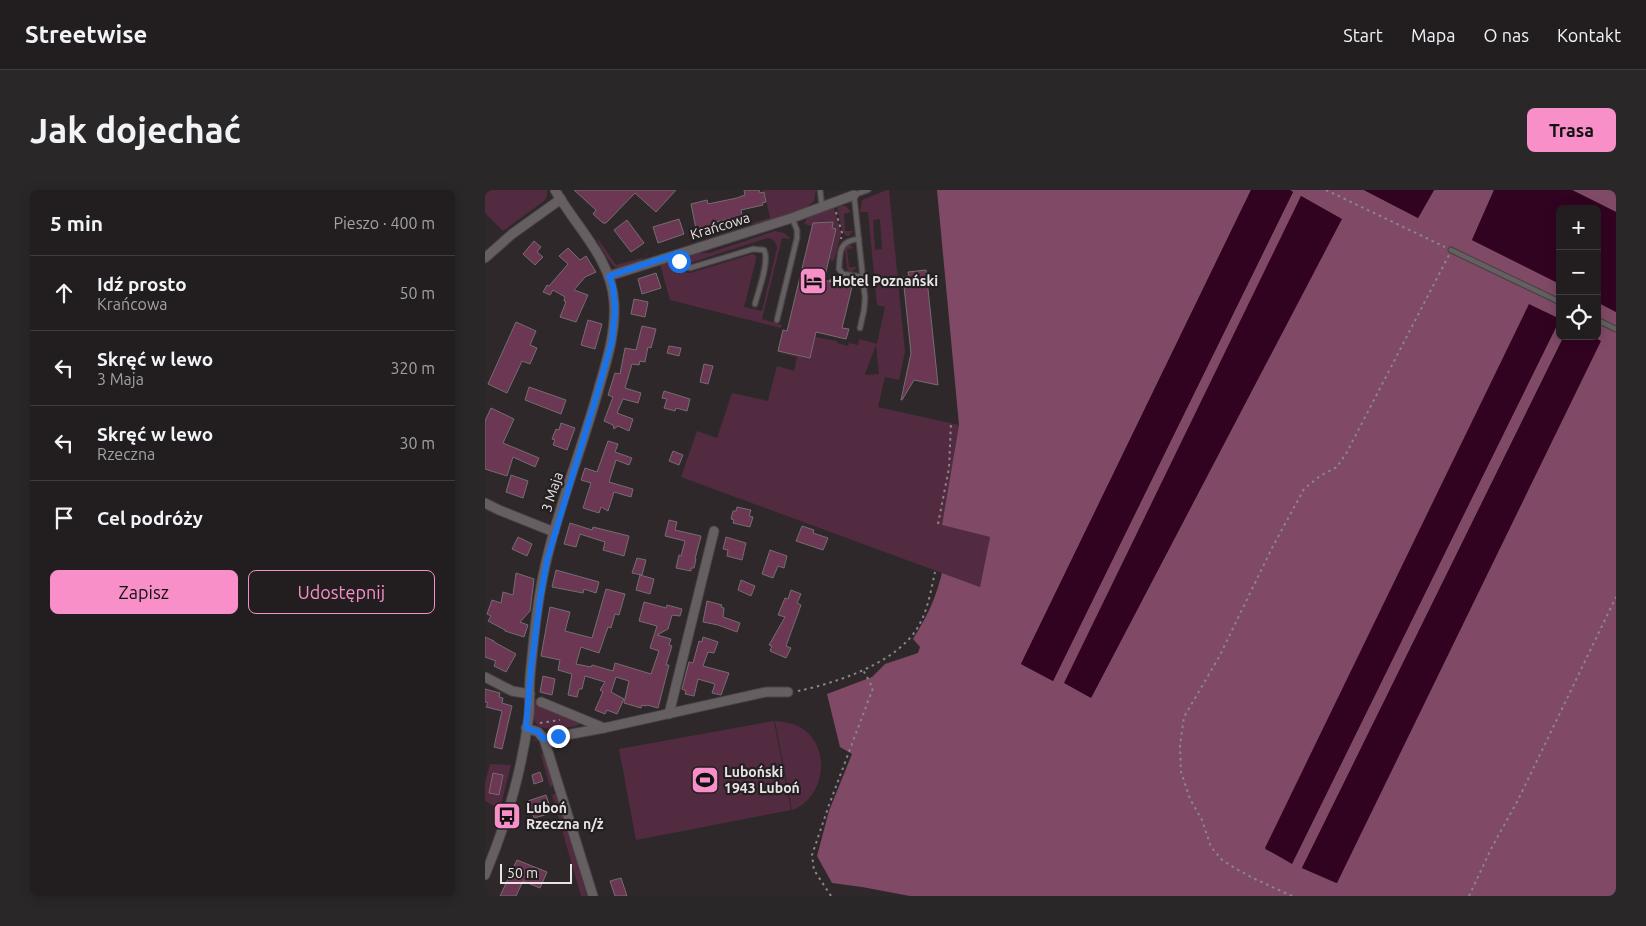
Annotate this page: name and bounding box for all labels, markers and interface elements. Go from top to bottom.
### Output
text: Streetwise [25,21,147,48]
text: Start [1343,25,1383,45]
text: Mapa [1411,25,1456,45]
text: O nas [1484,25,1529,45]
text: Kontakt [1557,25,1621,45]
button: Trasa [1527,108,1616,152]
text: Jak dojechać [30,110,241,150]
map controls [1556,205,1601,340]
button: + [1556,205,1601,250]
street label: Krańcowa [688,209,752,243]
text: 5 min [50,211,103,235]
text: Pieszo · 400 m [333,214,435,232]
route start [668,250,691,273]
button: − [1556,250,1601,295]
hotel icon: Hotel Poznański [798,266,828,296]
text: Idź prosto [97,273,187,295]
place label: Hotel Poznański [832,273,938,289]
icon: ahead [50,279,78,307]
text: 50 m [399,284,435,302]
text: Krańcowa [97,295,168,313]
button: locate [1556,295,1601,340]
text: Skręć w lewo [97,348,213,370]
icon: left [50,354,78,382]
text: 320 m [390,359,435,377]
text: 3 Maja [97,370,144,388]
text: Skręć w lewo [97,423,213,445]
icon: left [50,429,78,457]
text: 30 m [399,434,435,452]
text: Rzeczna [97,445,155,463]
street label: 3 Maja [538,470,566,514]
icon: arrive [50,504,78,532]
text: Cel podróży [97,507,203,529]
button: Zapisz [50,570,238,614]
button: Udostępnij [248,570,435,614]
route end [547,725,570,748]
place label: Luboński 1943 Luboń [724,764,800,796]
sports icon: Luboński 1943 Luboń [690,765,720,795]
place label: Luboń Rzeczna n/ż [526,800,604,832]
bus stop icon: Luboń Rzeczna n/ż [492,801,522,831]
scale bar [500,861,573,884]
text: 50 m [507,865,538,881]

